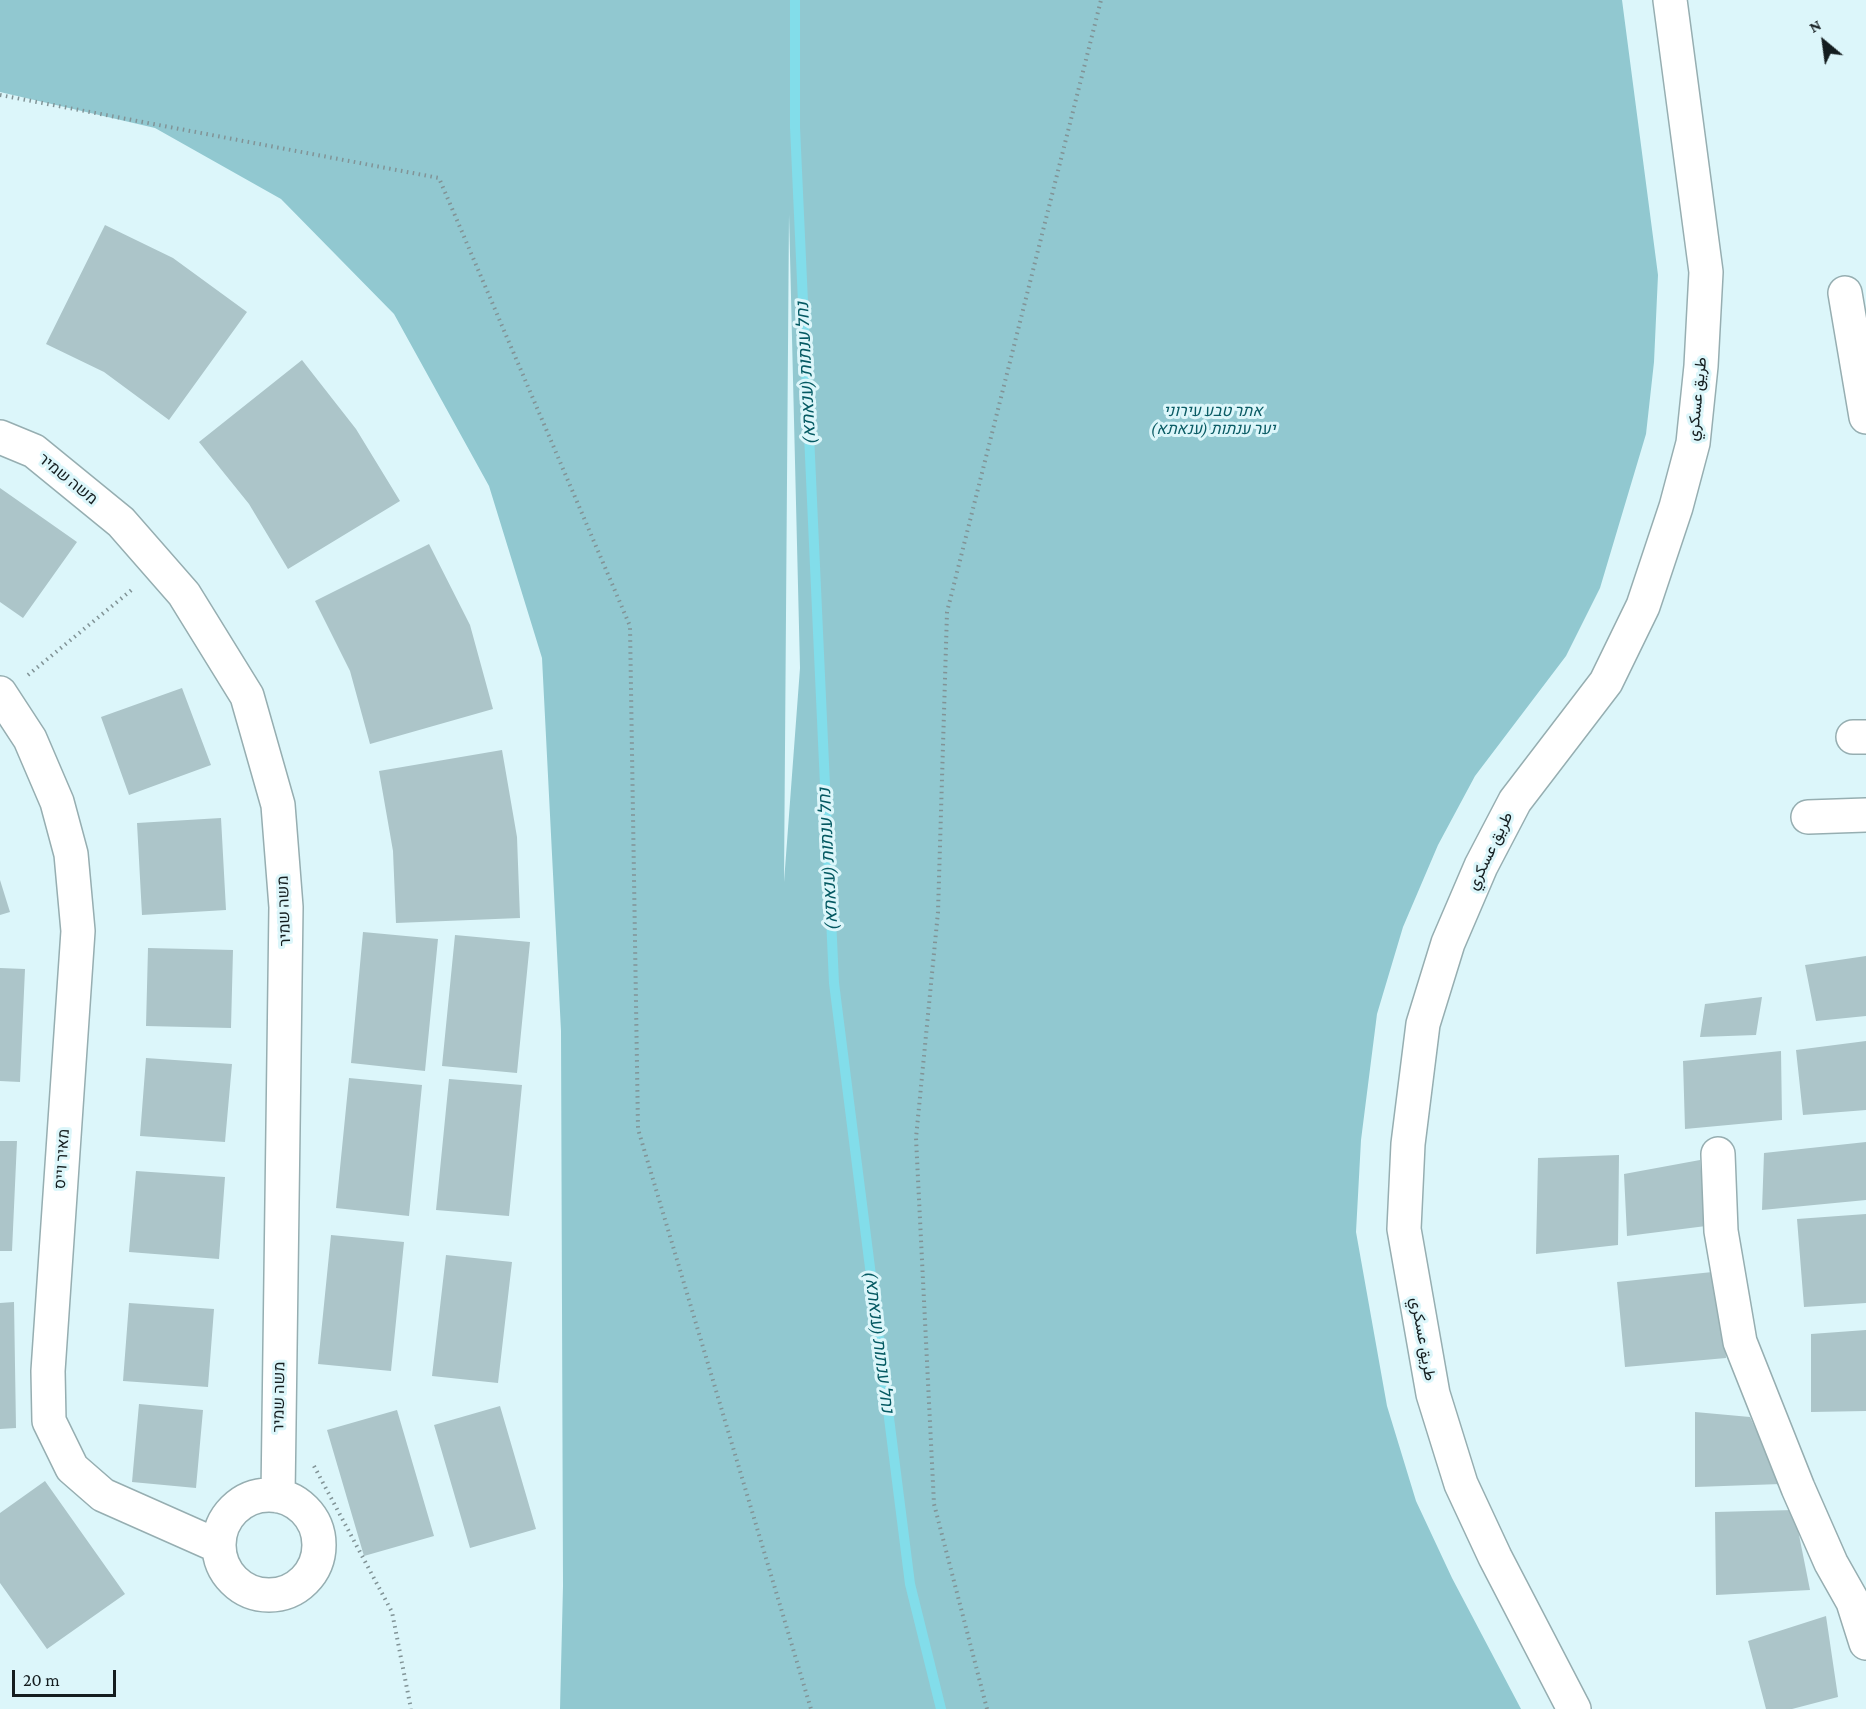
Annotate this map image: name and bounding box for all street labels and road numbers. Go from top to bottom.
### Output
street label: طريق عسكري [1683,356,1711,442]
street label: משה שמיר [34,449,102,509]
street label: طريق عسكري [1463,809,1517,893]
street label: משה שמיר [273,875,295,947]
street label: מאיר וייס [50,1128,74,1190]
street label: طريق عسكري [1406,1296,1440,1382]
street label: משה שמיר [269,1361,289,1433]

